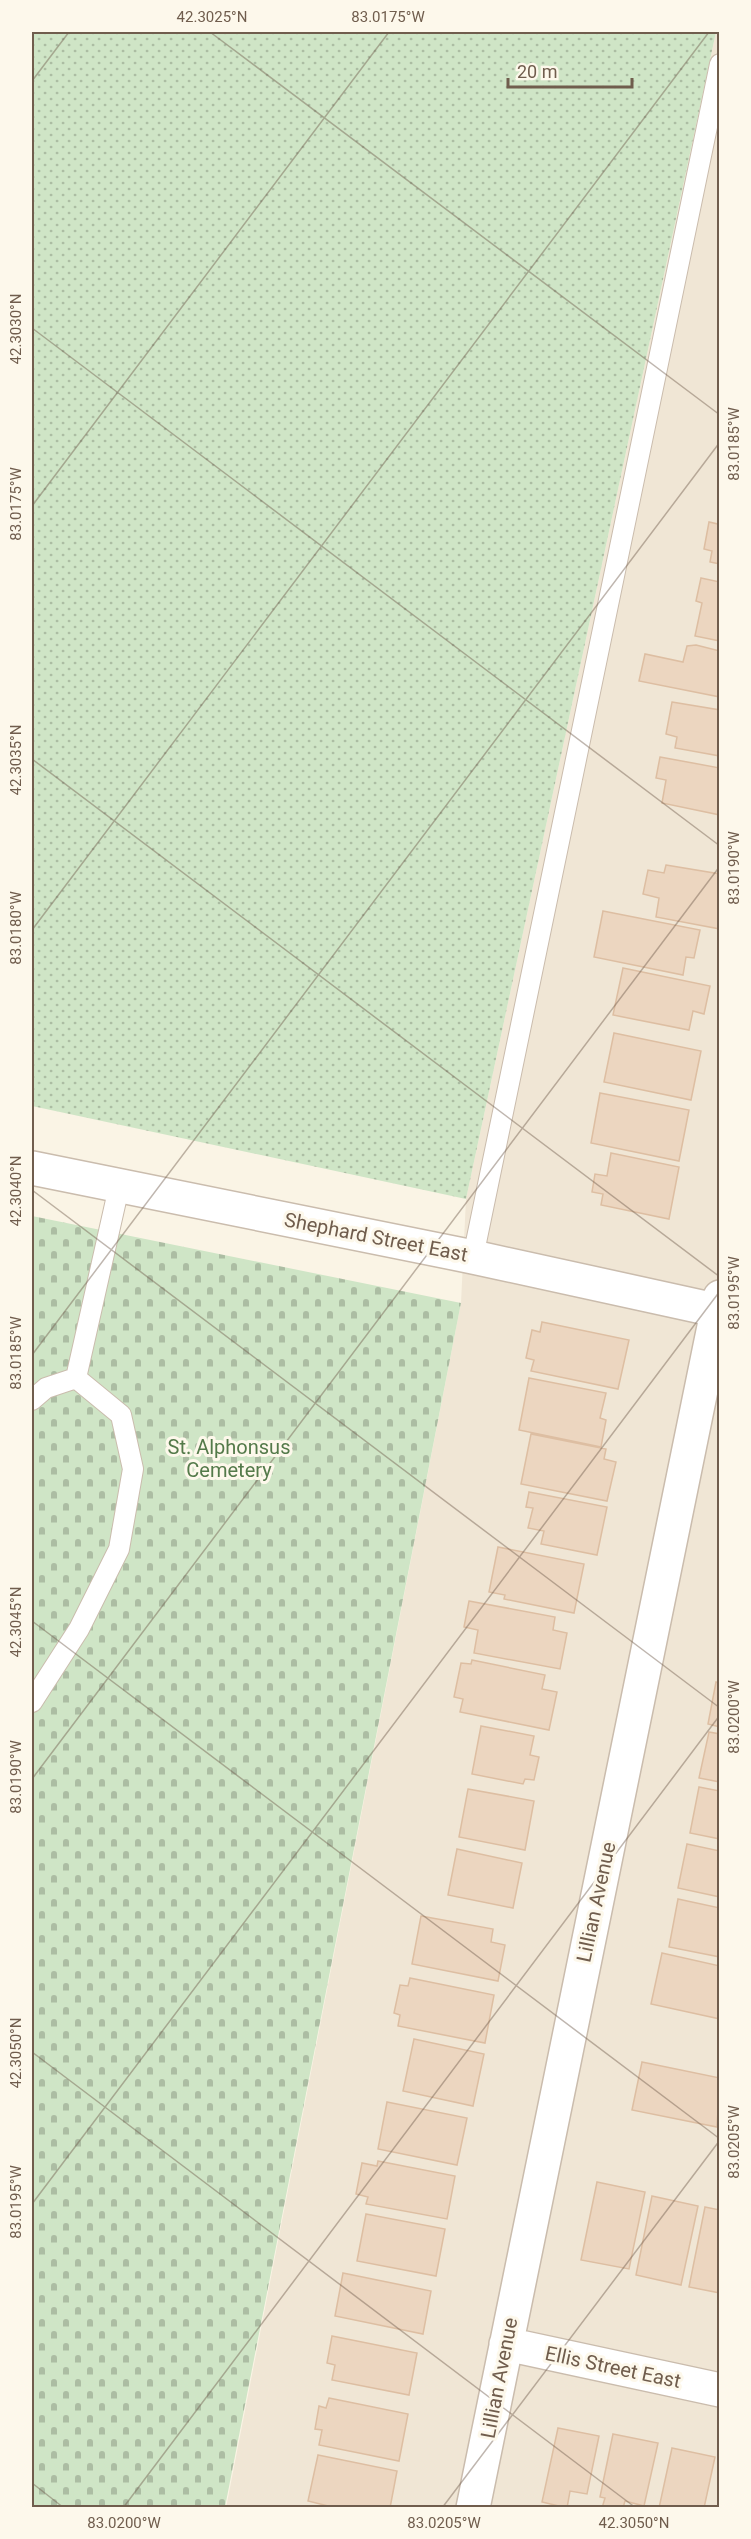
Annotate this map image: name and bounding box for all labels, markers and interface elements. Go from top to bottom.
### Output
text: 42.3025°N [177,8,247,26]
text: 83.0175°W [351,8,425,26]
scale bar [508,51,632,89]
text: 20 m [517,61,557,82]
text: 42.3030°N [7,294,25,364]
text: 83.0185°W [725,407,743,481]
text: 83.0175°W [7,467,25,541]
text: 42.3035°N [7,725,25,795]
text: 83.0190°W [725,831,743,905]
text: 83.0180°W [7,891,25,965]
text: 42.3040°N [7,1156,25,1226]
street label: Shephard Street East [282,1207,470,1267]
text: 83.0195°W [725,1256,743,1330]
text: 83.0185°W [7,1316,25,1390]
park label: St. Alphonsus Cemetery [168,1435,290,1482]
text: 42.3045°N [7,1587,25,1657]
text: 83.0200°W [725,1680,743,1754]
text: 83.0190°W [7,1740,25,1814]
street label: Lillian Avenue [572,1840,620,1964]
text: 42.3050°N [7,2018,25,2088]
text: 83.0205°W [725,2105,743,2179]
text: 83.0195°W [7,2165,25,2239]
street label: Lillian Avenue [476,2316,522,2440]
street label: Ellis Street East [543,2341,683,2393]
text: 83.0200°W [87,2514,161,2532]
text: 83.0205°W [407,2514,481,2532]
text: 42.3050°N [599,2514,669,2532]

